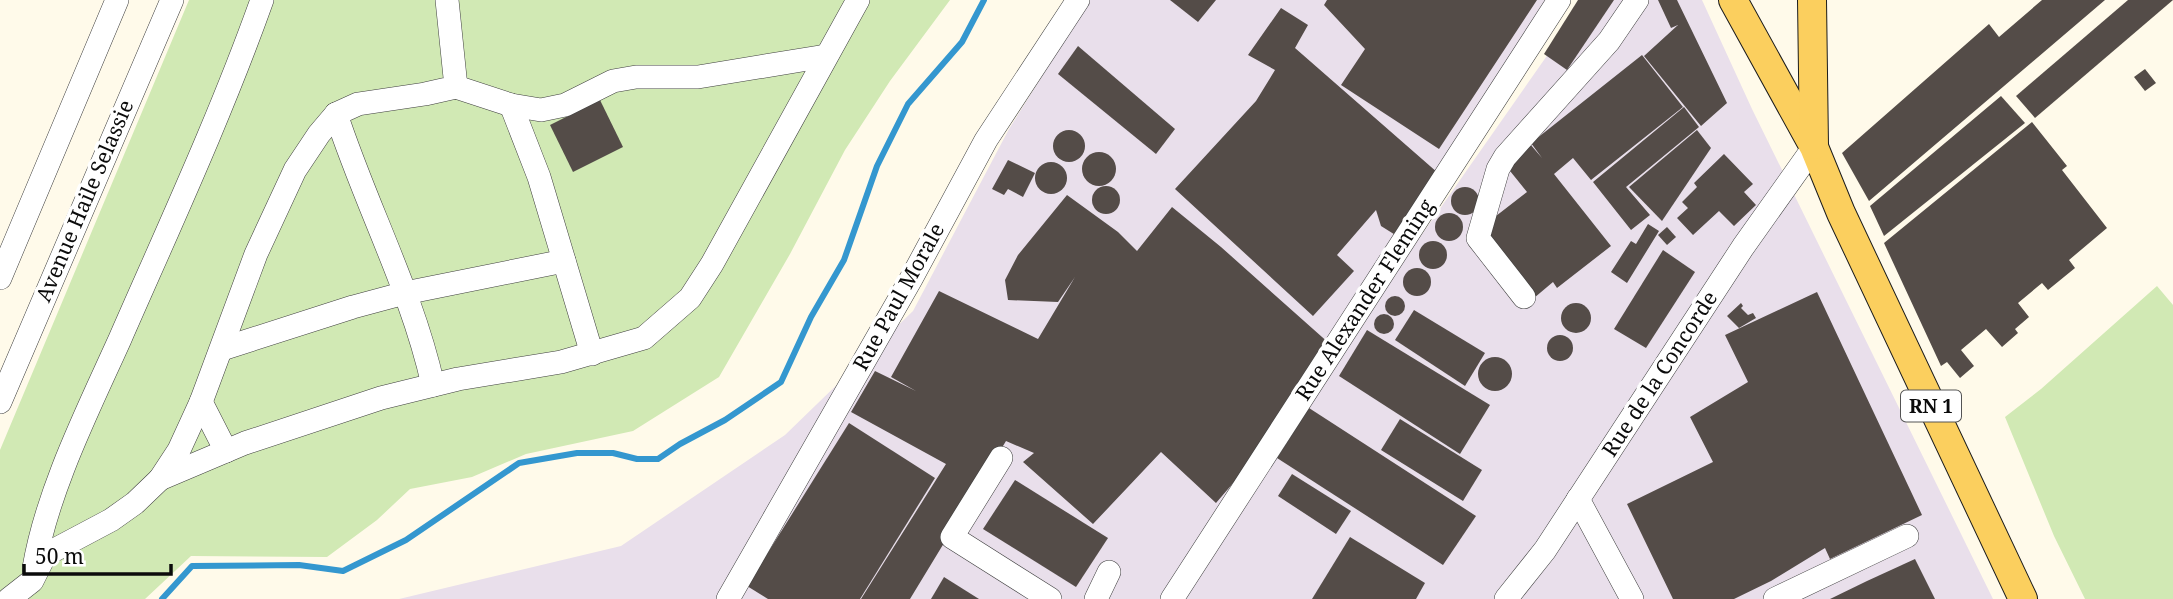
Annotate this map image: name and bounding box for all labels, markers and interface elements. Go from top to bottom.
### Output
street label: Avenue Haile Selassie [29,95,139,306]
street label: Rue Alexander Fleming [1288,193,1440,406]
street label: Rue Paul Morale [846,218,950,375]
street label: Rue de la Concorde [1595,285,1723,462]
road number: RN 1 [1901,390,1961,422]
scale bar [24,532,172,576]
text: 50 m [35,542,84,570]

